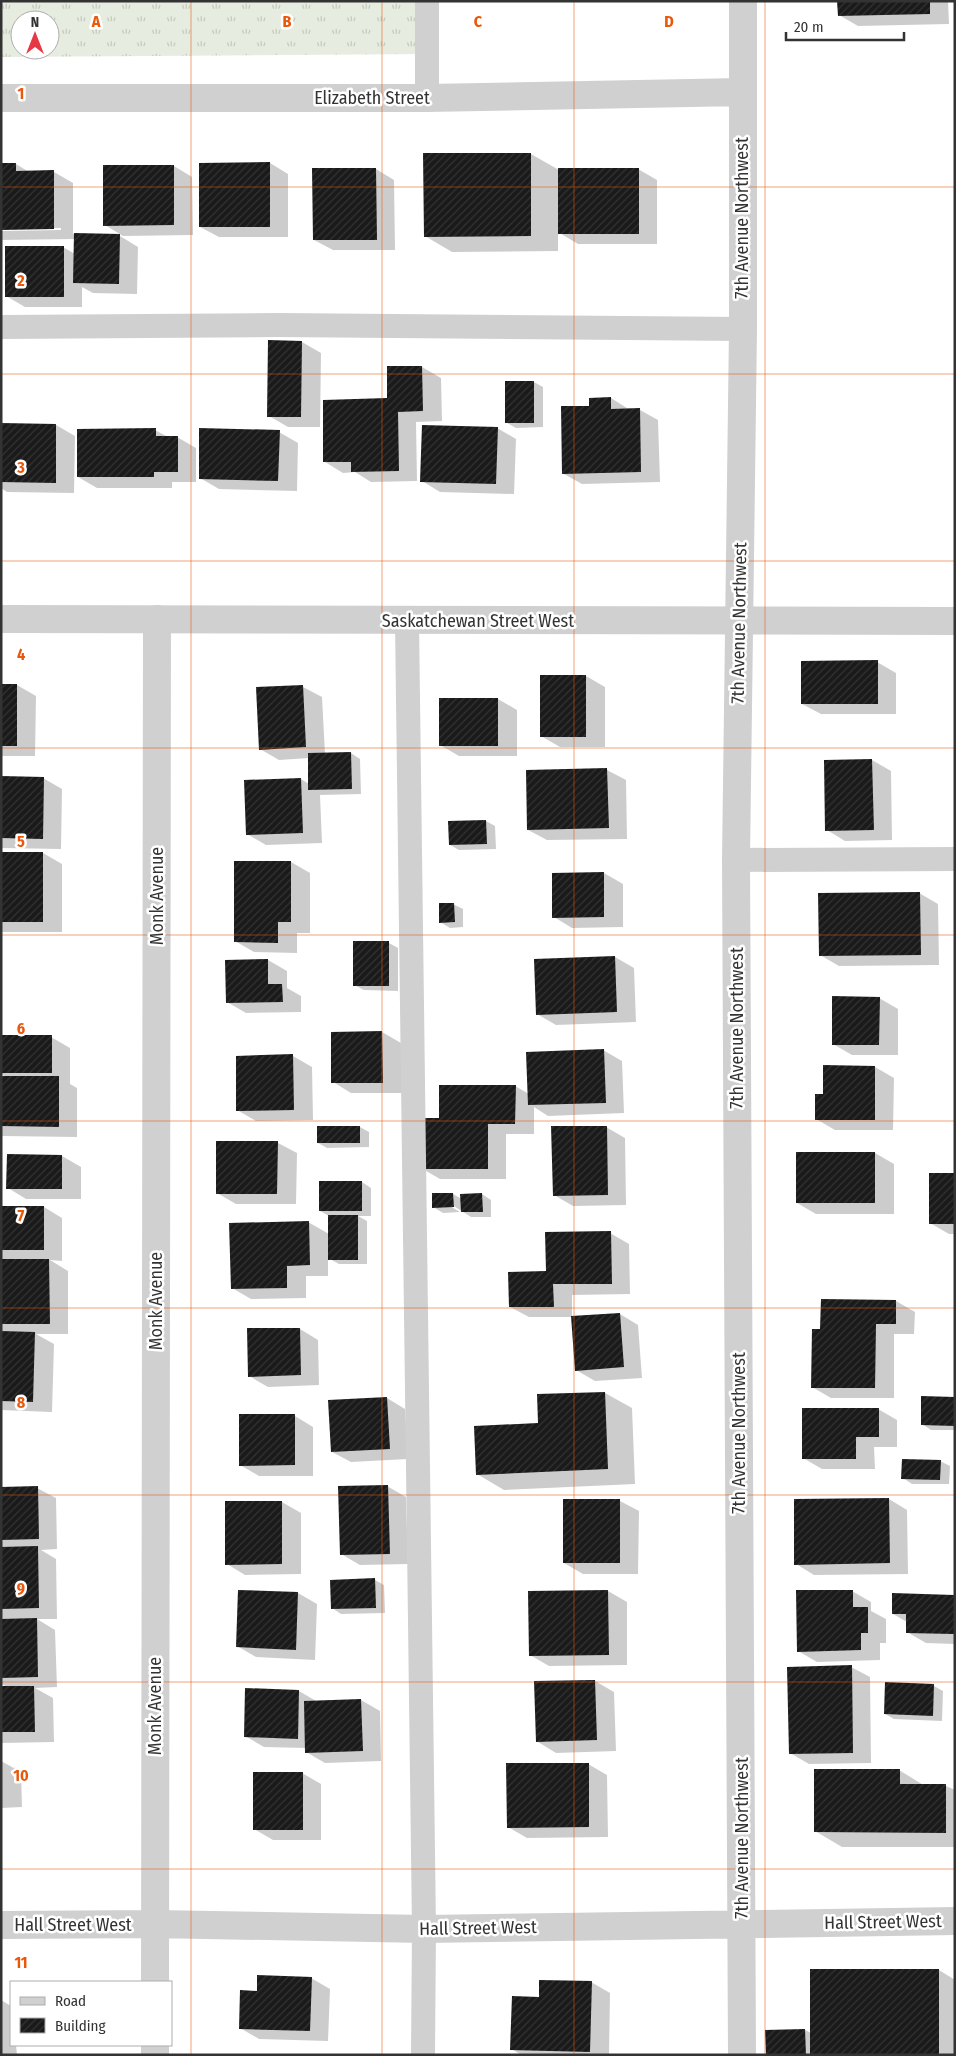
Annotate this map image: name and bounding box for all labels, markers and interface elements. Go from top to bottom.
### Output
north arrow [10,10,60,60]
scale bar [786,10,904,42]
text: A [91,12,101,31]
text: B [283,12,292,31]
text: C [474,12,483,31]
text: D [664,12,674,31]
text: N [31,14,39,31]
text: 20 m [794,18,824,36]
text: 1 [18,84,24,103]
street label: Elizabeth Street [314,87,430,109]
street label: 7th Avenue Northwest [731,137,753,299]
text: 2 [16,271,25,290]
text: 3 [16,458,25,477]
street label: 7th Avenue Northwest [727,542,751,704]
street label: Saskatchewan Street West [382,610,574,632]
text: 4 [17,645,25,664]
text: 5 [17,832,25,851]
street label: Monk Avenue [146,847,168,945]
street label: 7th Avenue Northwest [726,947,748,1109]
text: 6 [17,1019,25,1038]
text: 7 [18,1206,25,1225]
street label: Monk Avenue [145,1252,167,1350]
street label: 7th Avenue Northwest [728,1352,750,1514]
text: 8 [17,1393,26,1412]
text: 9 [17,1579,25,1598]
street label: Monk Avenue [144,1657,166,1755]
street label: 7th Avenue Northwest [731,1757,753,1919]
text: 10 [13,1766,29,1785]
street label: Hall Street West [824,1910,942,1934]
street label: Hall Street West [14,1914,132,1936]
street label: Hall Street West [419,1916,537,1940]
text: 11 [14,1953,28,1972]
legend [10,1981,172,2046]
text: Road [55,1992,86,2010]
text: Building [55,2017,106,2035]

